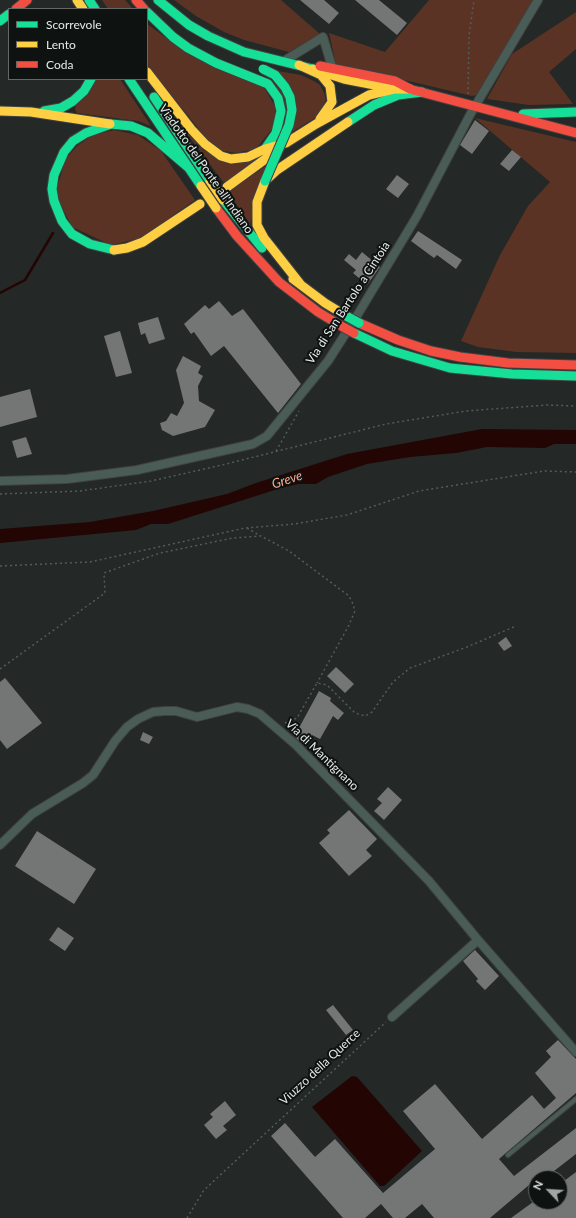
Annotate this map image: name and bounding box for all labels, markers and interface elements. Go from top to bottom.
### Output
legend [8,8,148,80]
text: Scorrevole [46,17,102,32]
text: Lento [46,37,76,52]
text: Coda [46,57,73,72]
street label: Viadotto del Ponte all'Indiano [156,102,256,236]
street label: Via di San Bartolo a Cintoia [303,239,393,367]
water label: Greve [270,468,304,492]
street label: Via di Mantignano [282,716,362,794]
street label: Viuzzo della Querce [277,1026,363,1108]
north arrow [528,1170,568,1210]
text: N [530,1179,545,1192]

